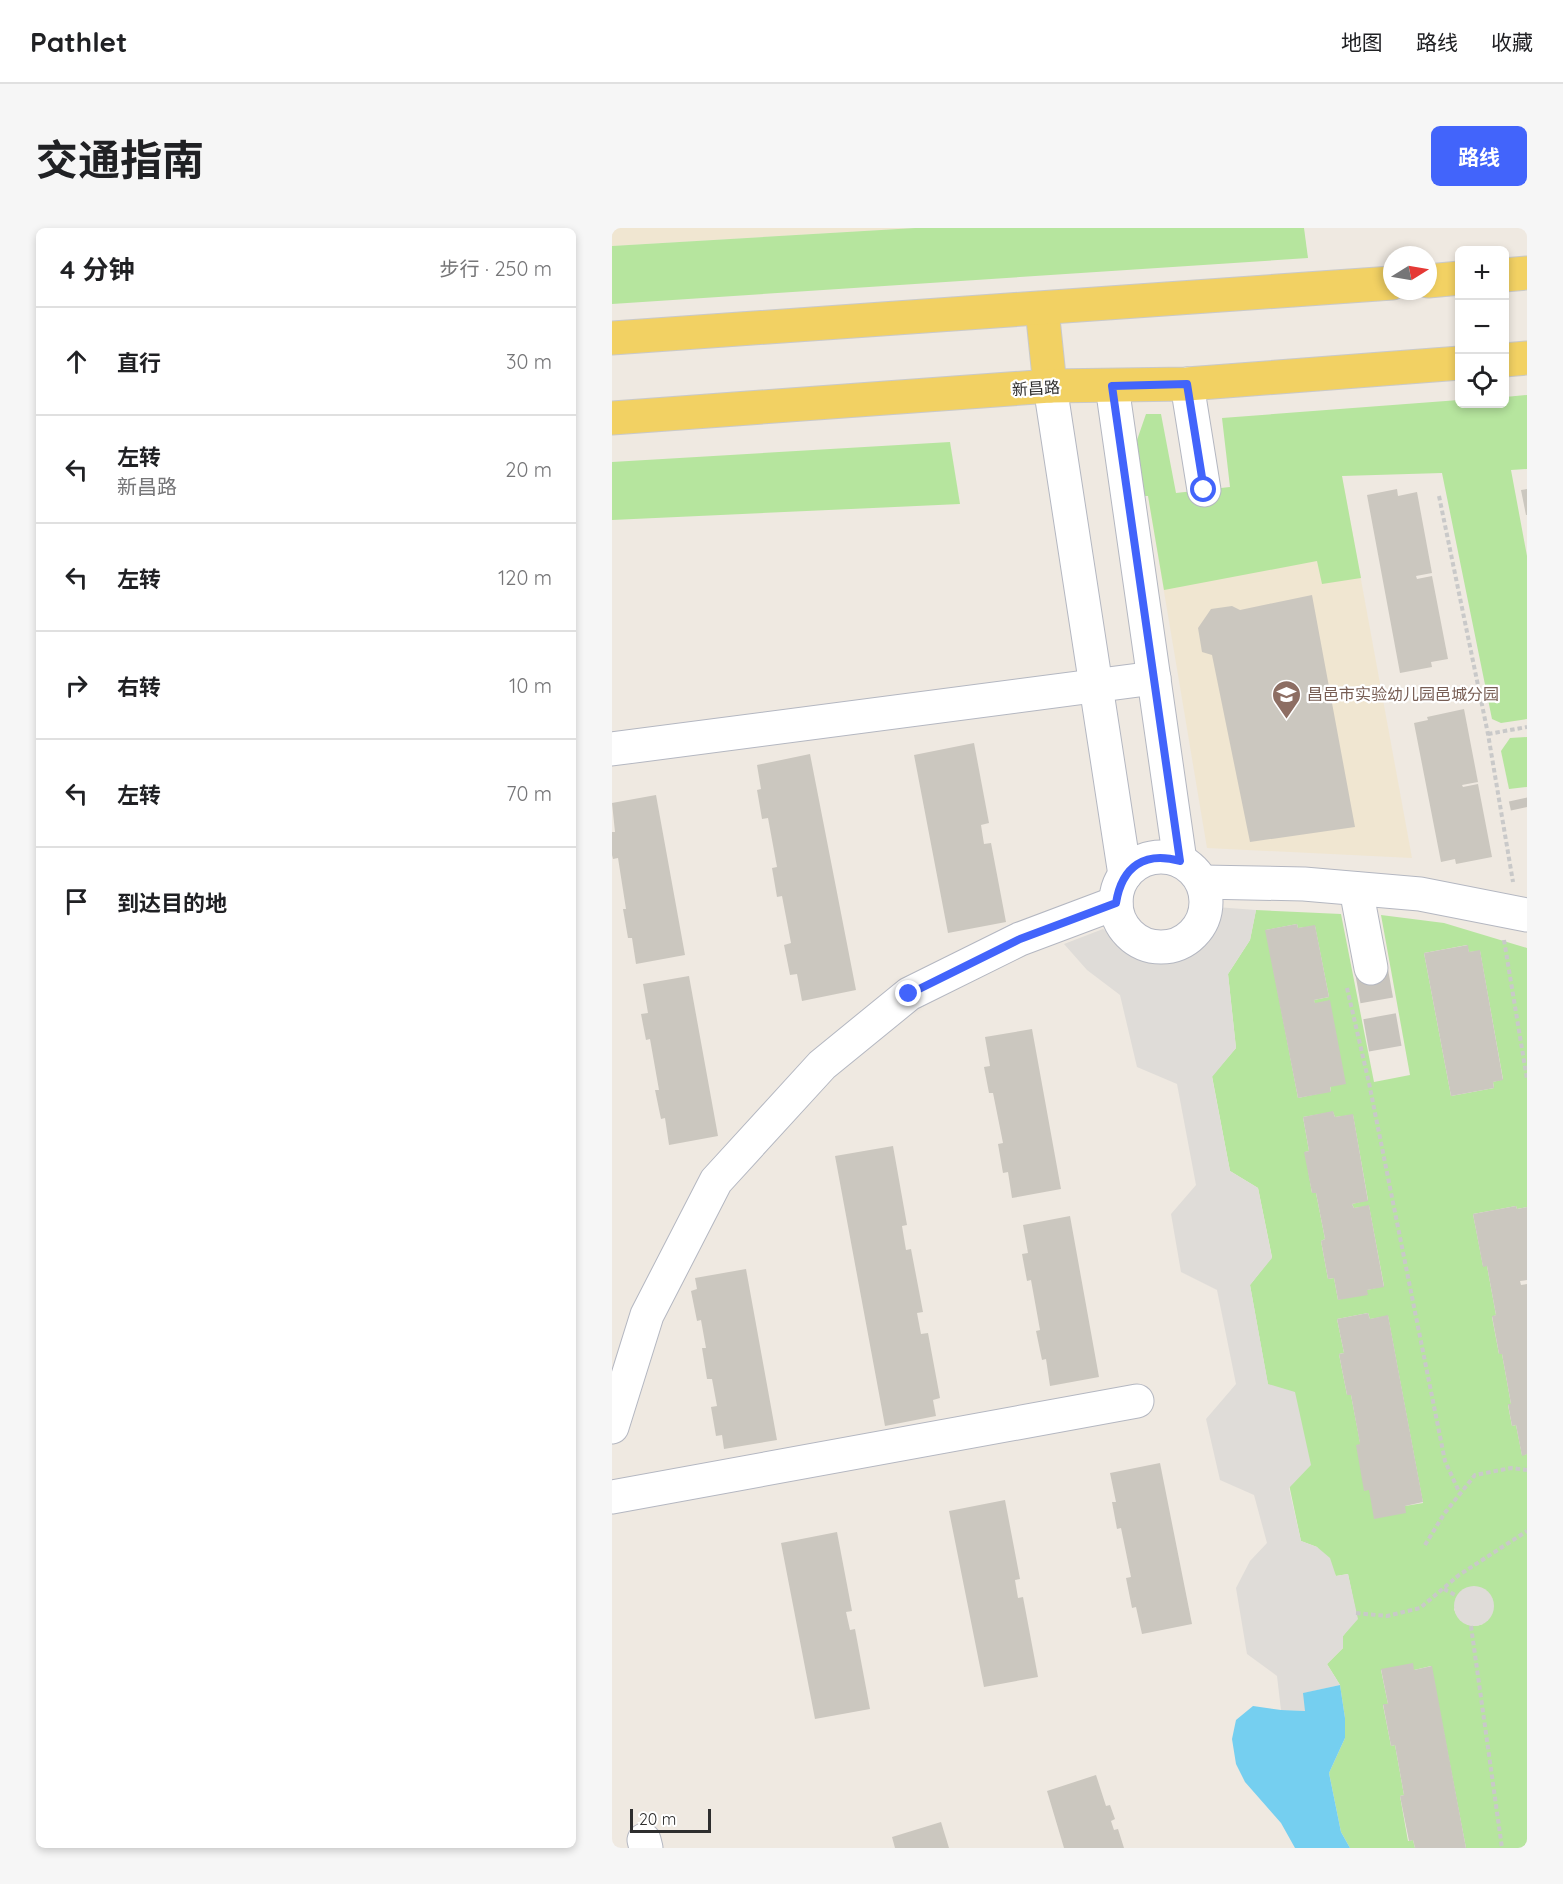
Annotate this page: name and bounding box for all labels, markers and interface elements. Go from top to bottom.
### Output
text: Pathlet [30,24,127,59]
text: 地图 [1341,29,1383,55]
text: 路线 [1416,29,1458,55]
text: 收藏 [1491,29,1533,55]
button: 路线 [1431,126,1527,186]
text: 交通指南 [36,133,204,186]
north arrow [1383,246,1437,300]
map controls [1455,246,1509,408]
button: + [1455,246,1509,300]
text: 4 分钟 [60,253,135,286]
text: 步行 · 250 m [440,256,552,281]
button: − [1455,300,1509,354]
icon: ahead [60,345,93,378]
text: 直行 [117,349,161,377]
text: 30 m [506,349,552,374]
button: locate [1455,354,1509,408]
street label: 新昌路 [1012,377,1060,399]
text: 左转 [117,443,161,471]
icon: left [60,453,93,486]
text: 20 m [505,457,552,482]
text: 新昌路 [117,474,177,499]
route start [1190,476,1216,502]
icon: left [60,561,93,594]
text: 左转 [117,565,161,593]
text: 120 m [498,565,552,590]
icon: right [60,669,93,702]
text: 右转 [117,673,161,701]
text: 10 m [509,673,552,698]
school or university icon: 昌邑市实验幼儿园邑城分园 [1270,678,1302,720]
place label: 昌邑市实验幼儿园邑城分园 [1307,684,1499,704]
icon: left [60,777,93,810]
text: 左转 [117,781,161,809]
text: 70 m [506,781,552,806]
icon: arrive [60,885,93,918]
text: 到达目的地 [117,889,227,917]
route end [895,980,921,1006]
scale bar [630,1806,711,1834]
text: 20 m [639,1809,676,1829]

